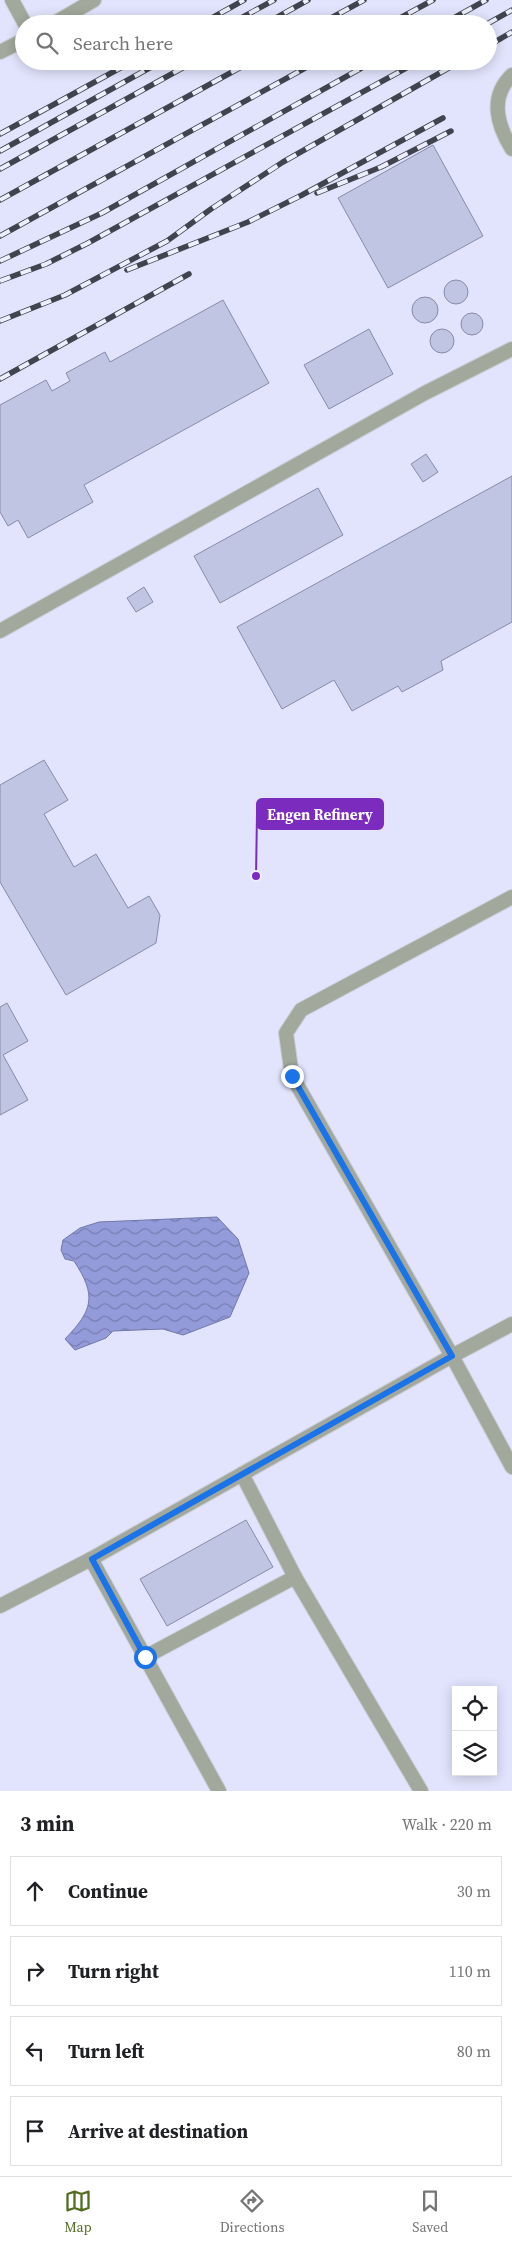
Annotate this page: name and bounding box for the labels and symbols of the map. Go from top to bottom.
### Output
callout: Engen Refinery [257,799,383,829]
text: Engen Refinery [267,804,373,825]
route end [281,1065,304,1088]
route start [134,1646,157,1669]

